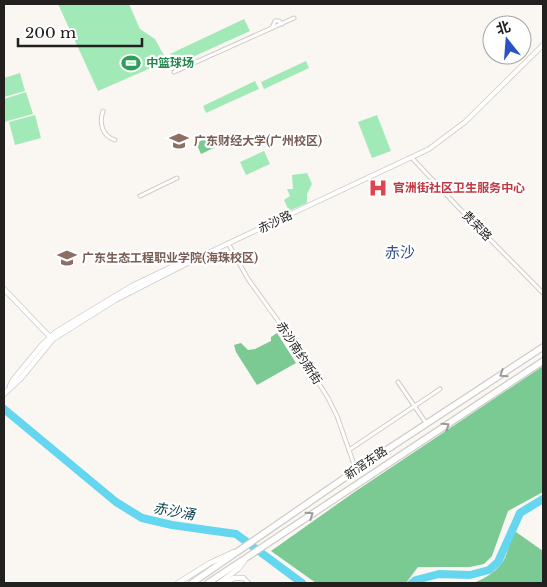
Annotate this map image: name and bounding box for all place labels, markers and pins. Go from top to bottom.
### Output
sports icon: 中篮球场 [120,52,142,74]
place label: 中篮球场 [146,55,194,70]
school or university icon: 广东财经大学(广州校区) [168,130,190,152]
place label: 广东财经大学(广州校区) [194,133,322,148]
hospital icon: 官洲街社区卫生服务中心 [367,177,389,199]
place label: 官洲街社区卫生服务中心 [393,180,525,195]
school or university icon: 广东生态工程职业学院(海珠校区) [56,247,78,269]
place label: 广东生态工程职业学院(海珠校区) [82,250,258,265]

